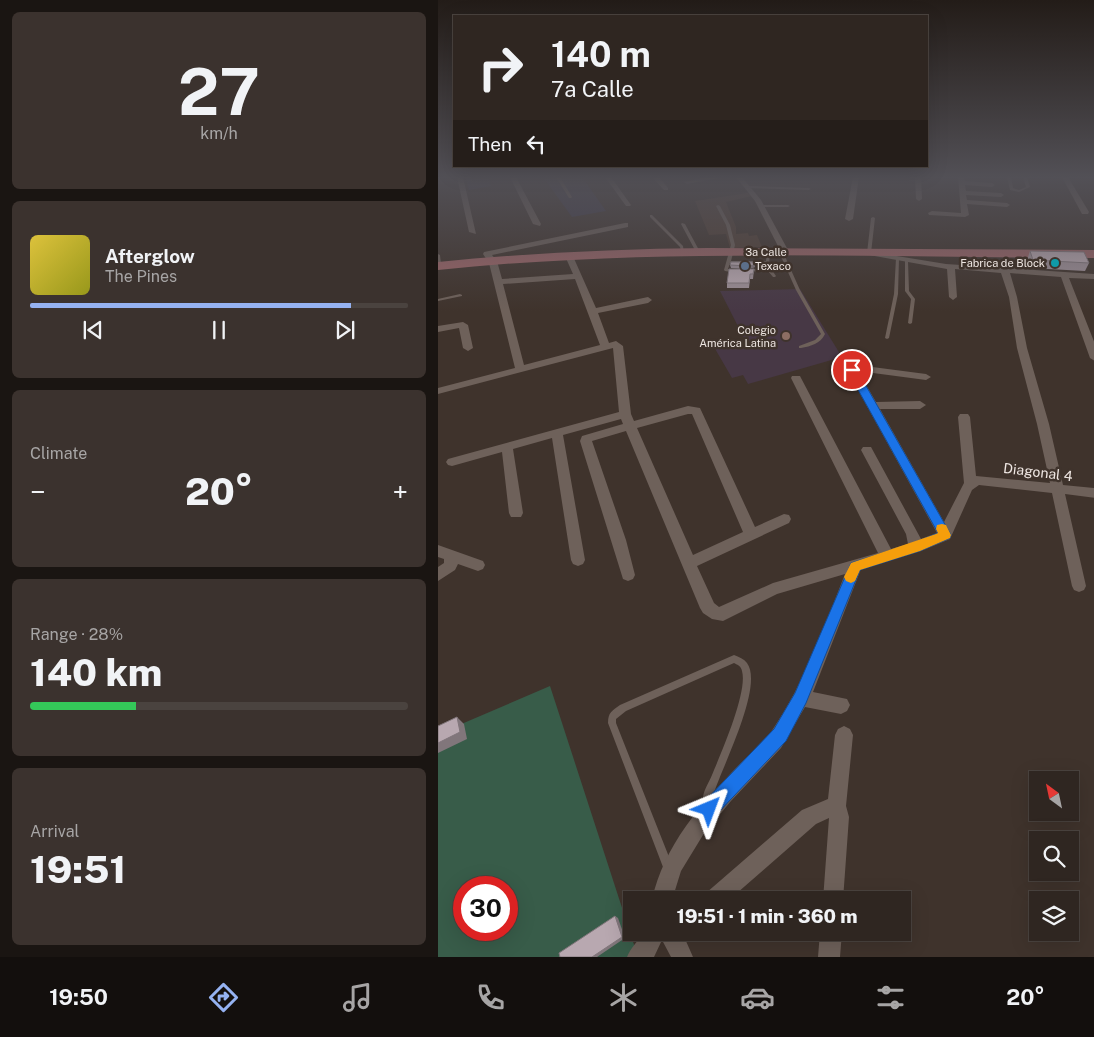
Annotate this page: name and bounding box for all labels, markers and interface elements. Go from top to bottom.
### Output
text: 140 m [551,34,651,75]
icon: right [468,35,533,100]
text: 27 [178,53,260,130]
text: 7a Calle [551,76,634,102]
text: km/h [200,124,238,143]
icon: left [522,130,550,158]
text: Then [468,133,512,155]
text: Afterglow [105,245,195,267]
street label: 3a Calle [745,246,787,258]
place label: Fabrica de Block [960,257,1045,269]
marker: Fabrica de Block [1049,257,1061,269]
marker: Texaco [739,260,751,272]
place label: Texaco [755,260,791,272]
text: The Pines [105,267,177,286]
icon: previous [79,316,107,344]
icon: pause [205,316,233,344]
icon: next [331,316,359,344]
place label: Colegio América Latina [699,324,776,349]
marker: Colegio América Latina [780,330,792,342]
pin [831,349,873,391]
icon: arrive [838,356,866,384]
text: Climate [30,444,87,463]
street label: Diagonal 4 [1003,460,1074,484]
text: 20° [185,469,253,514]
text: − [30,475,46,508]
text: + [392,475,408,508]
text: Range · 28% [30,625,123,644]
text: 140 km [30,650,162,695]
north arrow [1029,771,1079,821]
map controls [1029,771,1079,941]
position arrow [682,782,734,834]
text: Arrival [30,822,79,841]
button: search [1029,831,1079,881]
text: 19:51 [30,847,126,892]
speed limit sign: 30 [453,876,518,941]
button: layers [1029,891,1079,941]
text: 19:51 · 1 min · 360 m [676,905,858,927]
icon: directions [206,980,241,1015]
icon: music [340,980,375,1015]
icon: phone [473,980,508,1015]
icon: climate [606,980,641,1015]
icon: car [740,980,775,1015]
icon: filters [873,980,908,1015]
text: 19:50 [49,984,108,1010]
text: 20° [1006,984,1045,1010]

